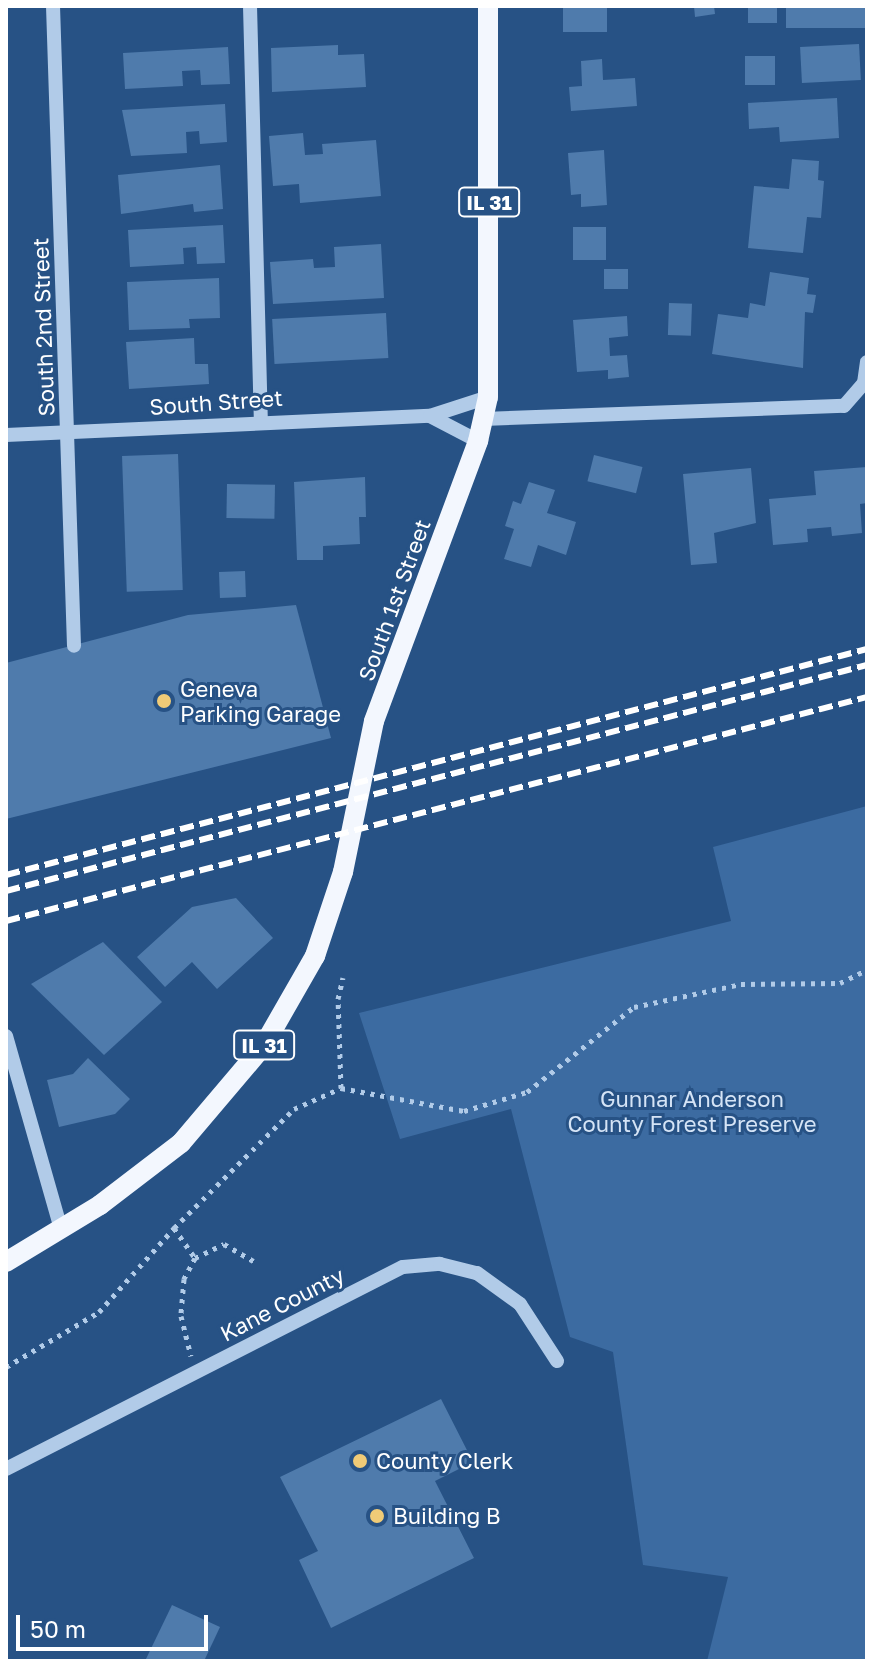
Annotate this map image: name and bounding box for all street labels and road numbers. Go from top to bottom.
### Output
road number: IL 31 [457,186,521,218]
street label: South 2nd Street [27,237,59,417]
street label: South Street [148,384,284,420]
street label: South 1st Street [352,516,436,684]
road number: IL 31 [232,1029,296,1061]
street label: Kane County [216,1261,348,1347]

